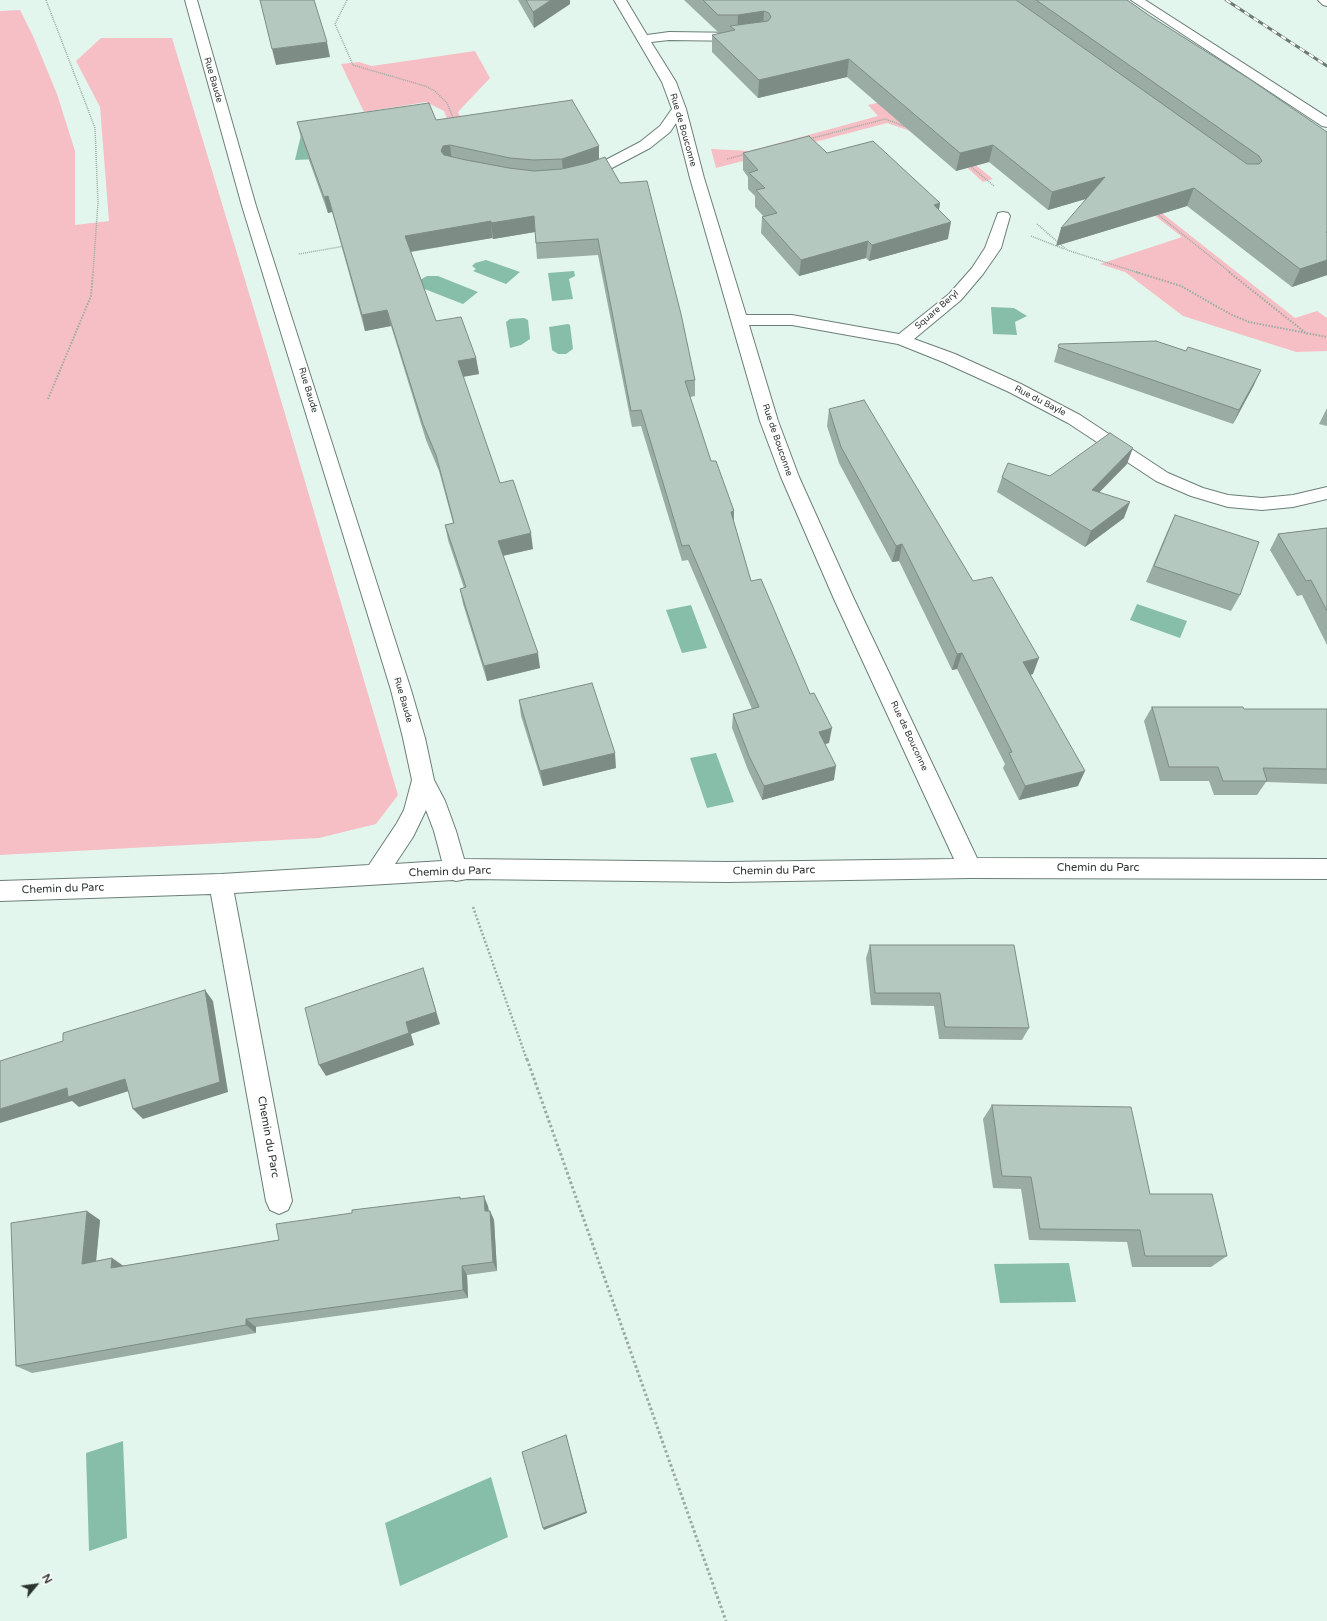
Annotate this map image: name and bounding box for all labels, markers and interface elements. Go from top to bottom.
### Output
street label: Rue Baude [201,56,225,104]
street label: Rue de Bouconne [667,92,699,168]
street label: Square Beryl [913,288,961,332]
street label: Rue Baude [296,366,320,414]
street label: Rue du Bayle [1013,383,1067,419]
street label: Rue de Bouconne [760,402,794,478]
street label: Rue Baude [391,676,415,724]
street label: Rue de Bouconne [888,699,930,773]
street label: Chemin du Parc [1057,861,1139,875]
street label: Chemin du Parc [408,864,492,880]
street label: Chemin du Parc [733,864,815,878]
street label: Chemin du Parc [21,881,105,897]
street label: Chemin du Parc [254,1095,282,1179]
north arrow [16,1565,56,1605]
text: N [39,1572,55,1586]

